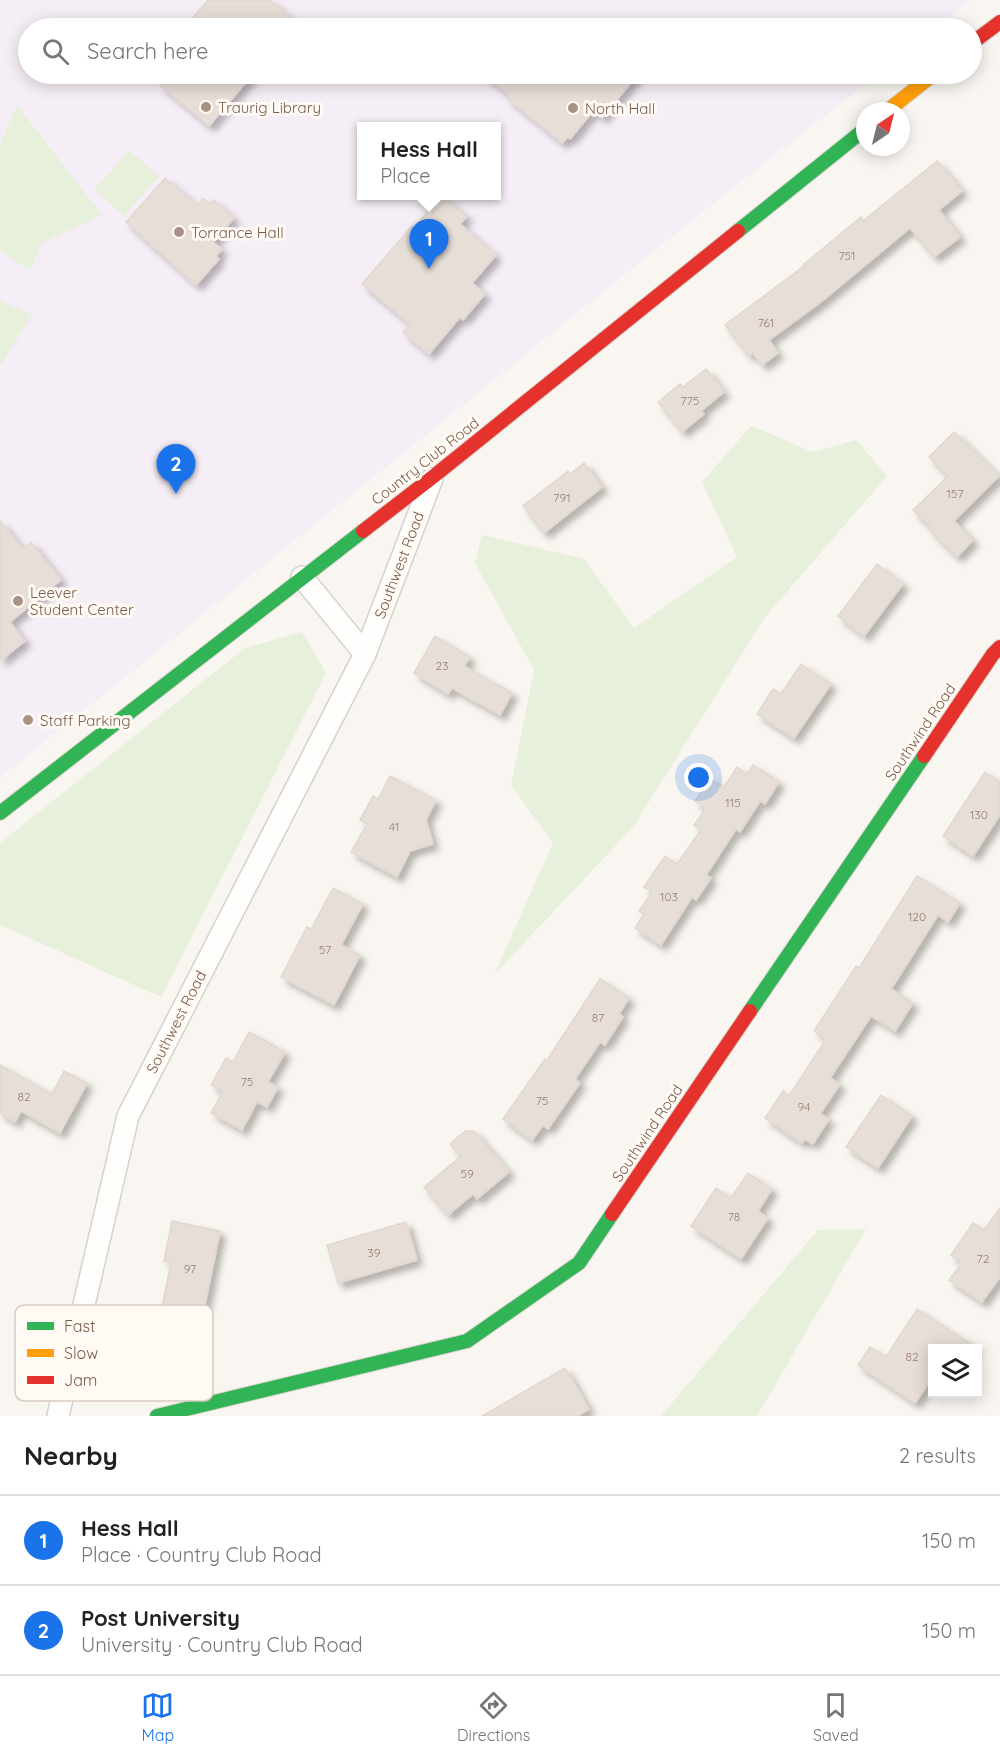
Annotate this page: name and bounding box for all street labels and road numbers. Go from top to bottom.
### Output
street label: Country Club Road [367,413,483,509]
street label: Southwest Road [370,509,428,621]
street label: Southwind Road [880,680,960,784]
street label: Southwest Road [142,967,210,1077]
street label: Southwind Road [607,1081,687,1185]

